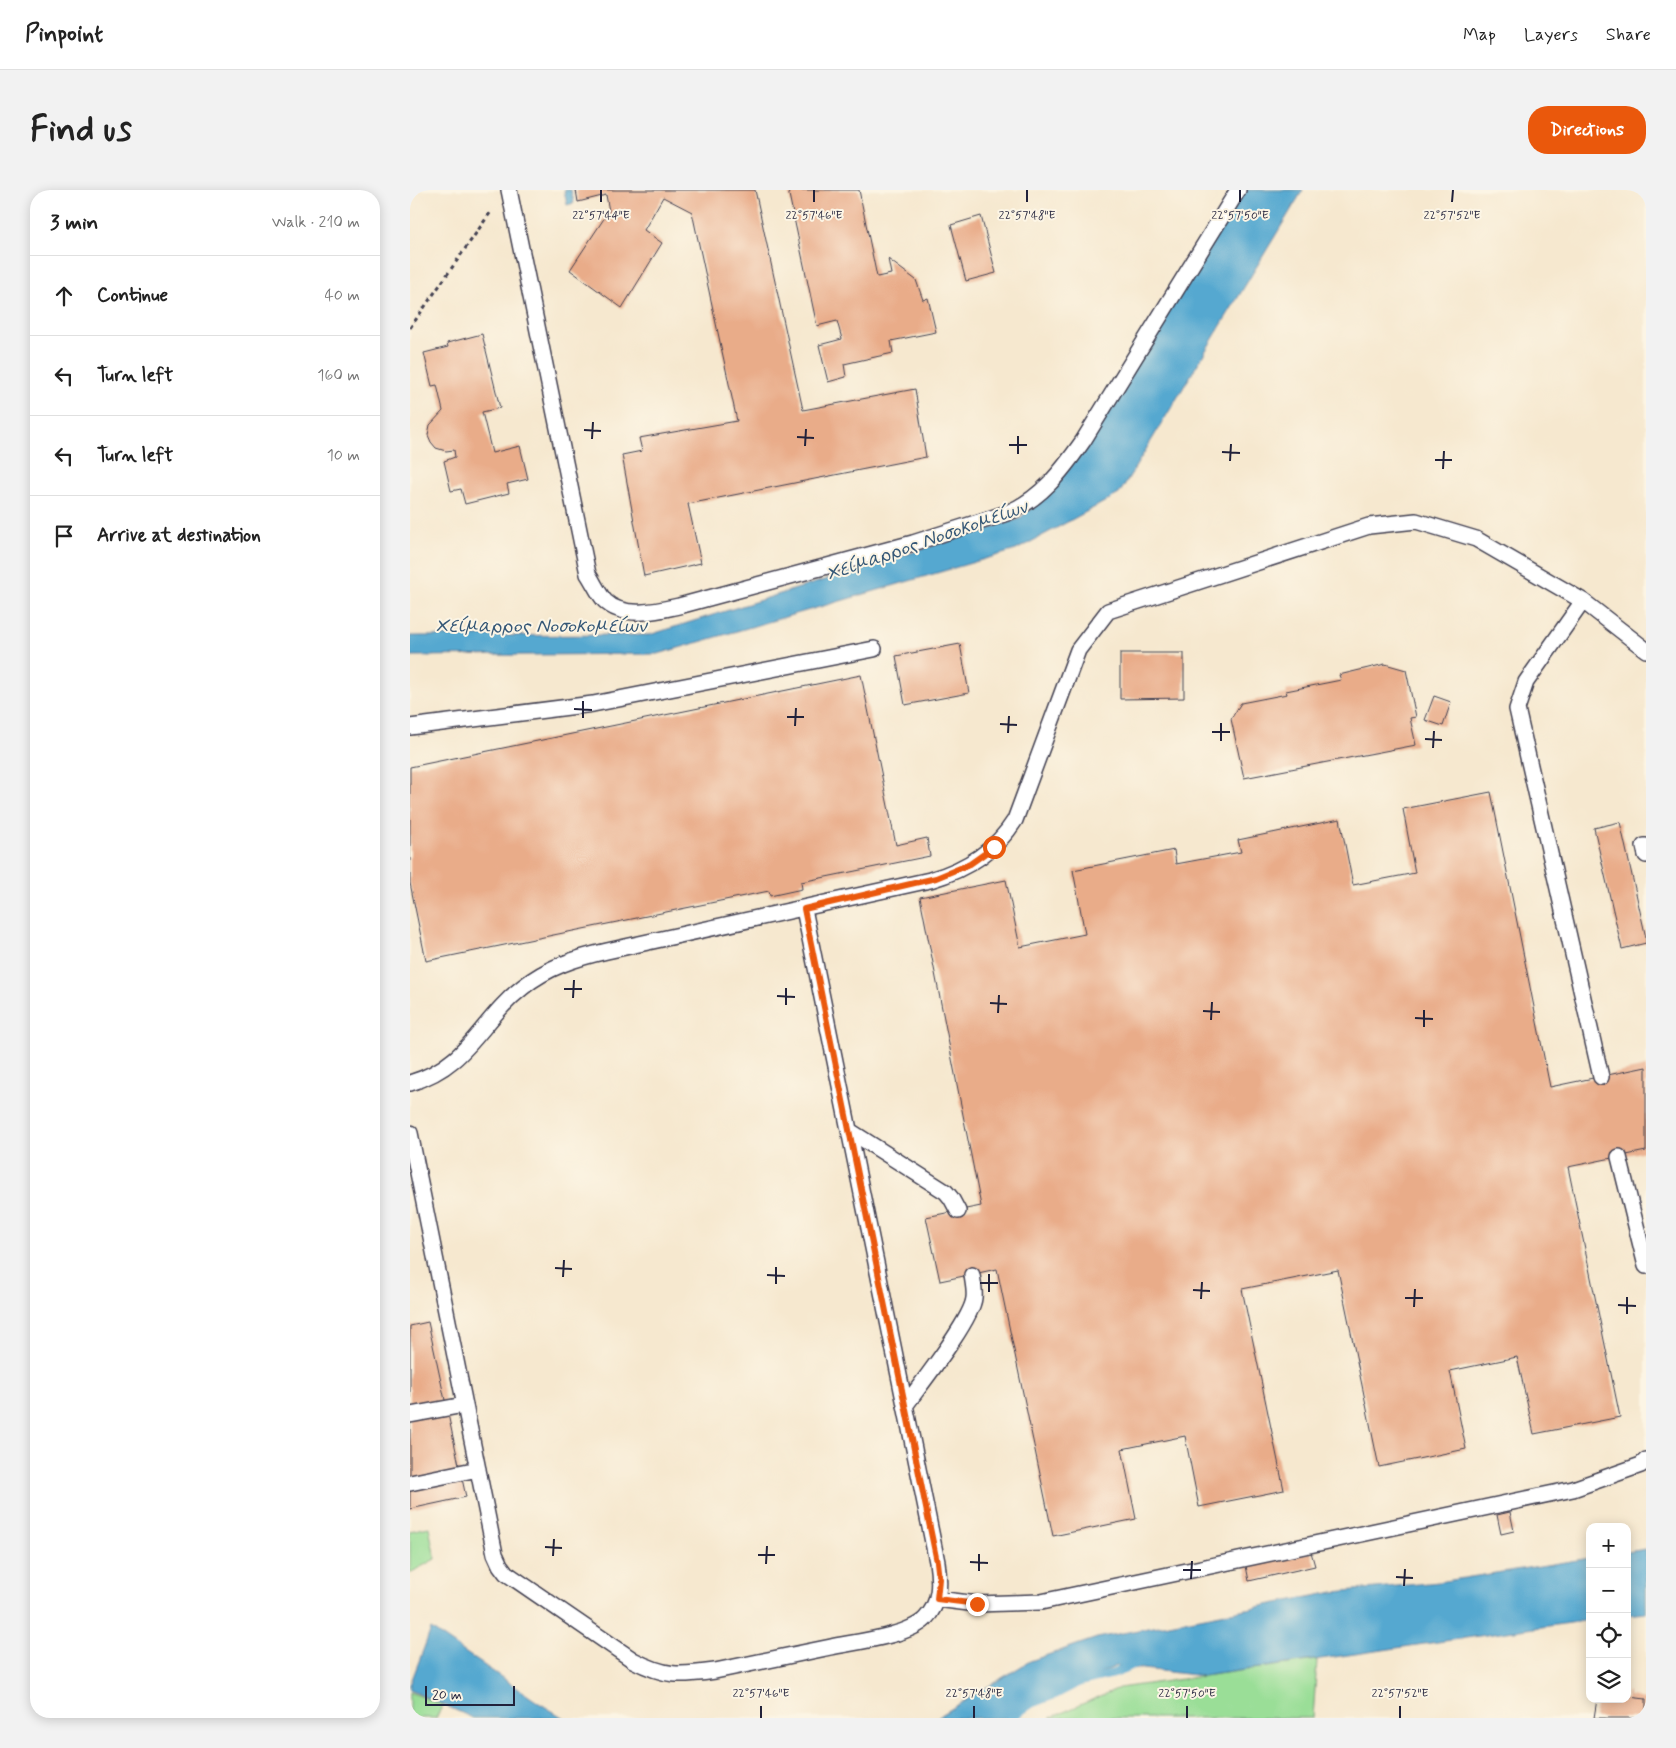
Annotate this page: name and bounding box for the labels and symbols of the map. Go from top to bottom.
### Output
text: 22°57'44"E [572,208,630,224]
text: 22°57'46"E [785,208,843,224]
text: 22°57'48"E [999,208,1056,224]
text: 22°57'50"E [1211,208,1269,224]
text: 22°57'52"E [1424,208,1480,224]
water label: Χείμαρρος Νοσοκομείων [823,493,1033,588]
water label: Χείμαρρος Νοσοκομείων [436,613,649,640]
route start [983,836,1006,859]
route end [966,1593,989,1616]
scale bar [425,1683,515,1706]
text: 22°57'46"E [732,1686,790,1702]
text: 22°57'48"E [946,1686,1003,1702]
text: 22°57'50"E [1158,1686,1216,1702]
text: 22°57'52"E [1372,1686,1428,1702]

